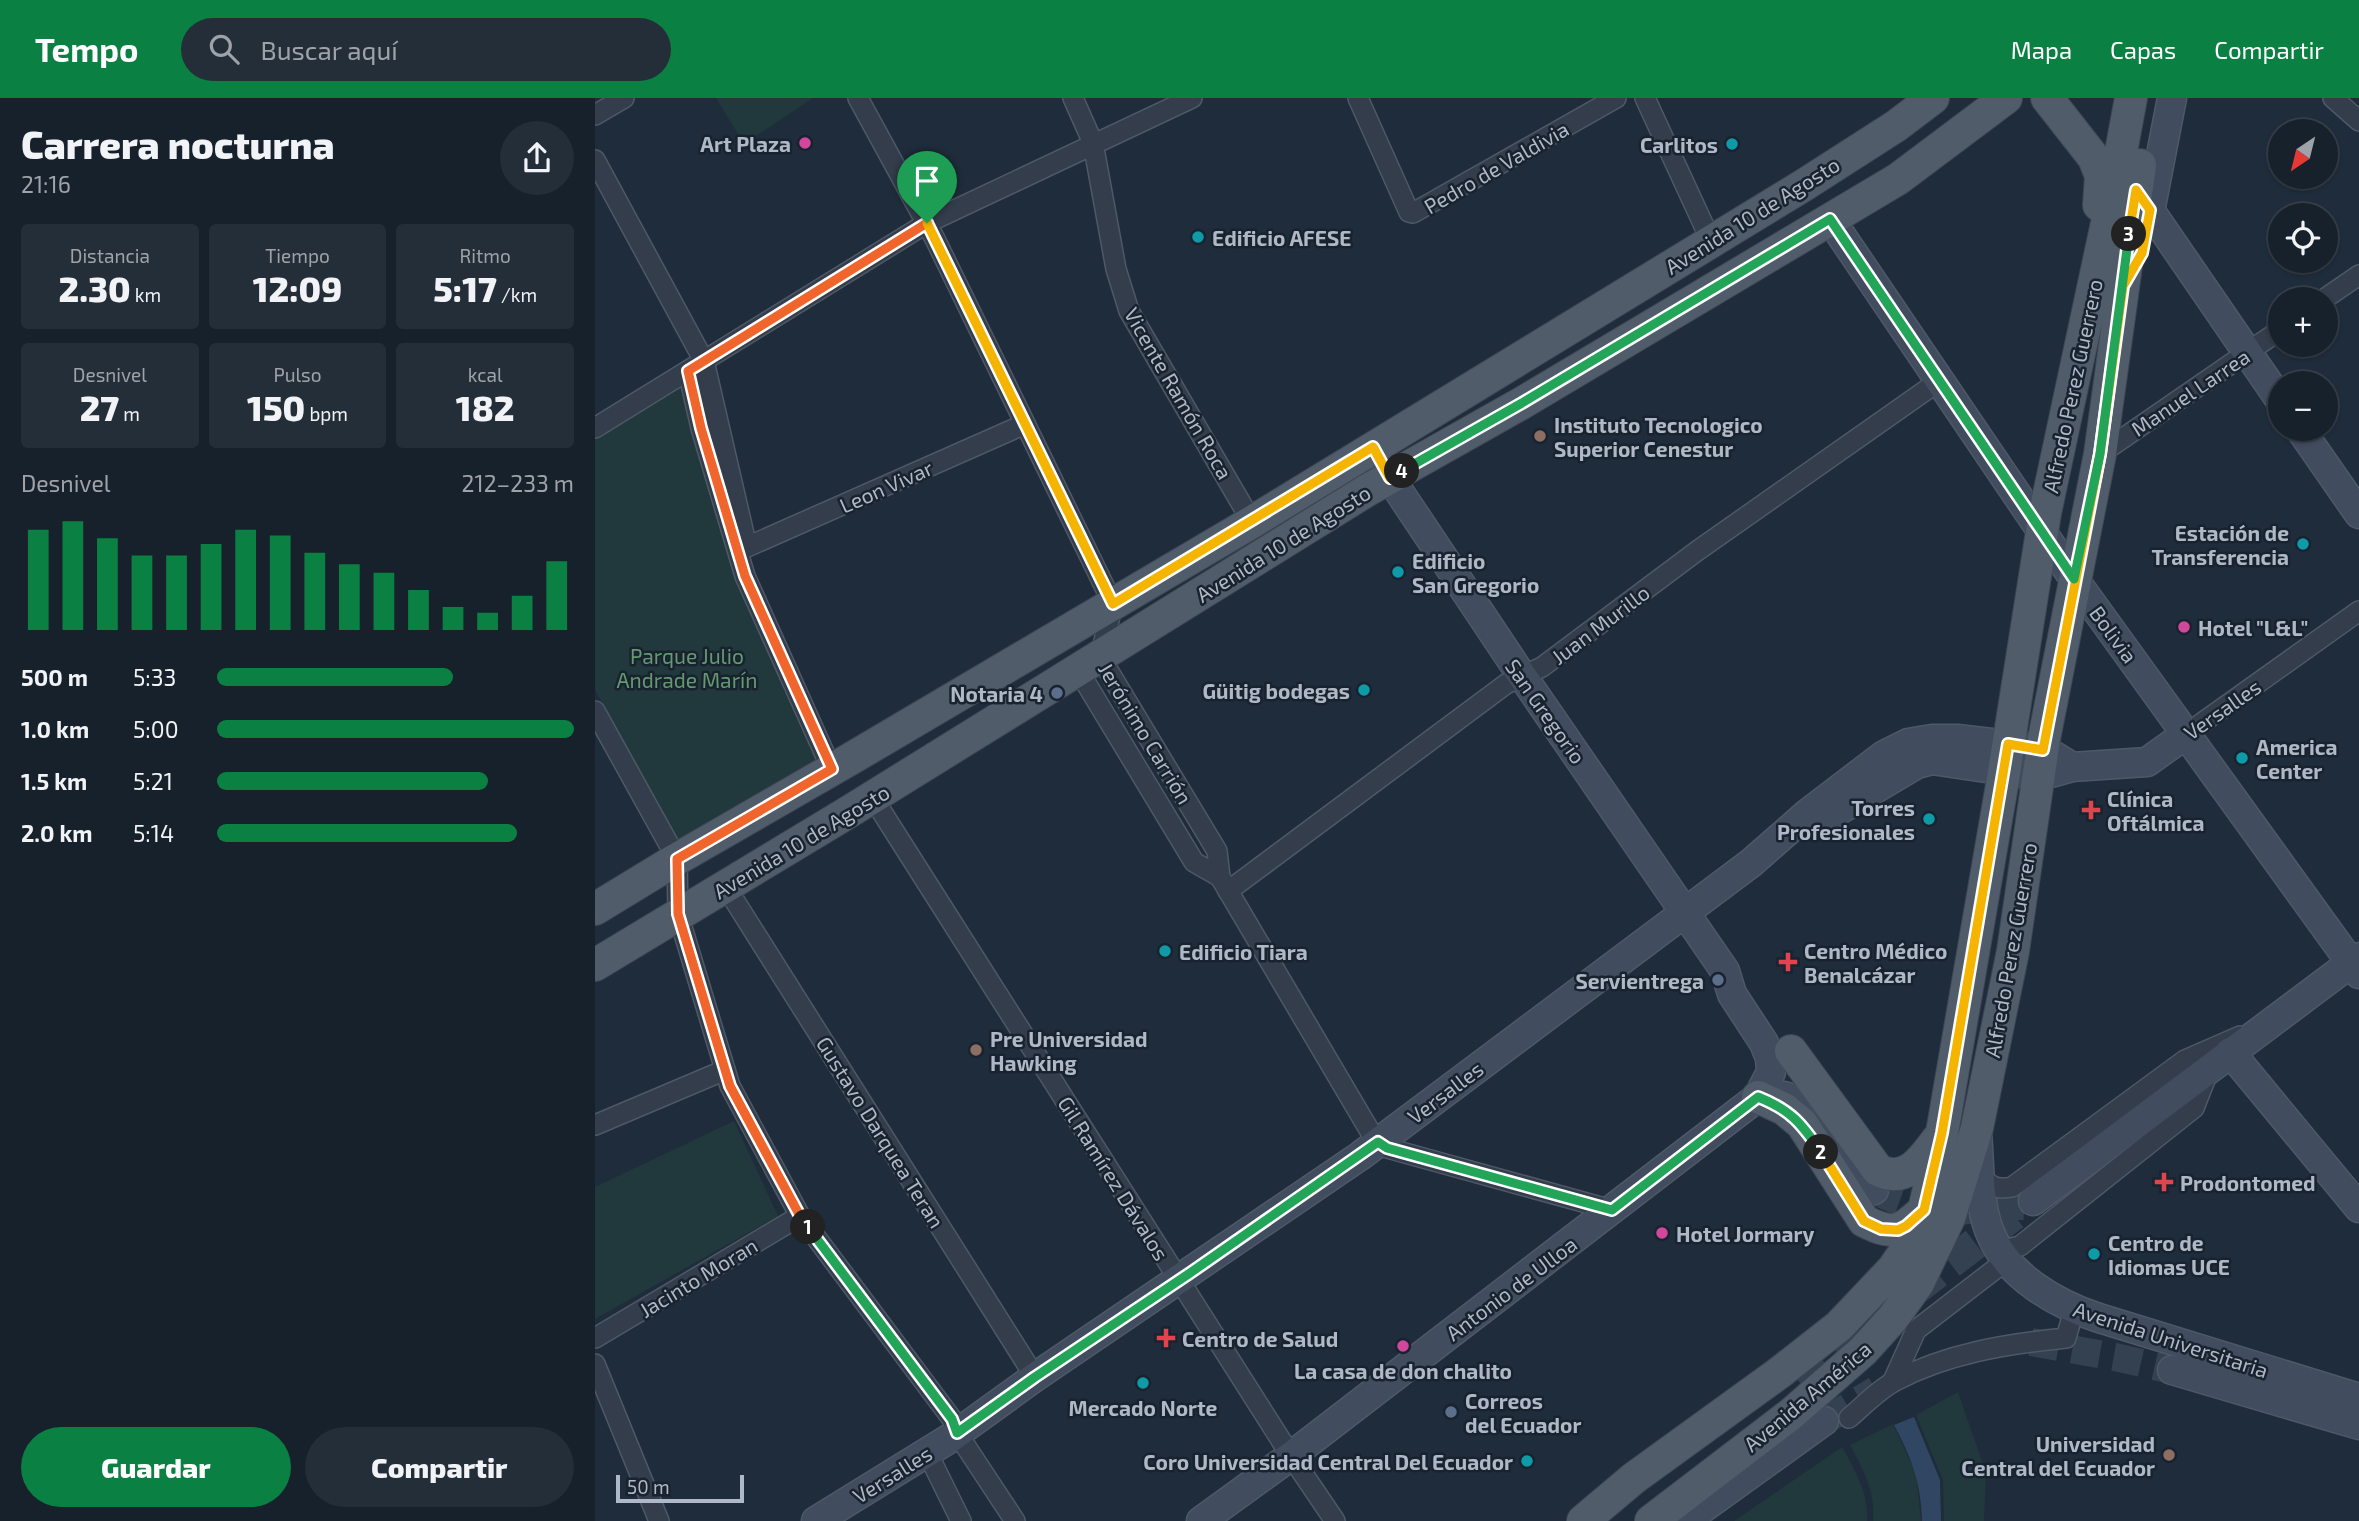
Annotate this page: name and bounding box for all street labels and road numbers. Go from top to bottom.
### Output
street label: Pedro de Valdivia [1419,115,1573,219]
street label: Avenida 10 de Agosto [1660,151,1844,279]
street label: Alfredo Perez Guerrero [2037,277,2107,495]
street label: Vicente Ramón Roca [1120,303,1238,483]
street label: Manuel Larrea [2126,343,2254,441]
street label: Leon Vivar [836,454,937,518]
street label: Avenida 10 de Agosto [1191,479,1375,607]
street label: Juan Murillo [1546,579,1654,669]
street label: Bolivia [2085,601,2143,667]
street label: San Gregorio [1501,654,1591,768]
street label: Jerónimo Carrión [1094,658,1198,808]
street label: Versalles [2179,673,2265,745]
street label: Avenida 10 de Agosto [708,779,894,903]
street label: Alfredo Perez Guerrero [1979,840,2041,1060]
street label: Gustavo Darquea Teran [812,1032,950,1232]
street label: Versalles [1402,1055,1488,1129]
street label: Gil Ramírez Dávalos [1053,1091,1175,1265]
street label: Antonio de Ulloa [1441,1231,1581,1345]
street label: Jacinto Moran [634,1232,762,1322]
street label: Avenida Universitaria [2070,1296,2272,1382]
street label: Avenida América [1738,1336,1876,1456]
street label: Versalles [848,1440,936,1508]

